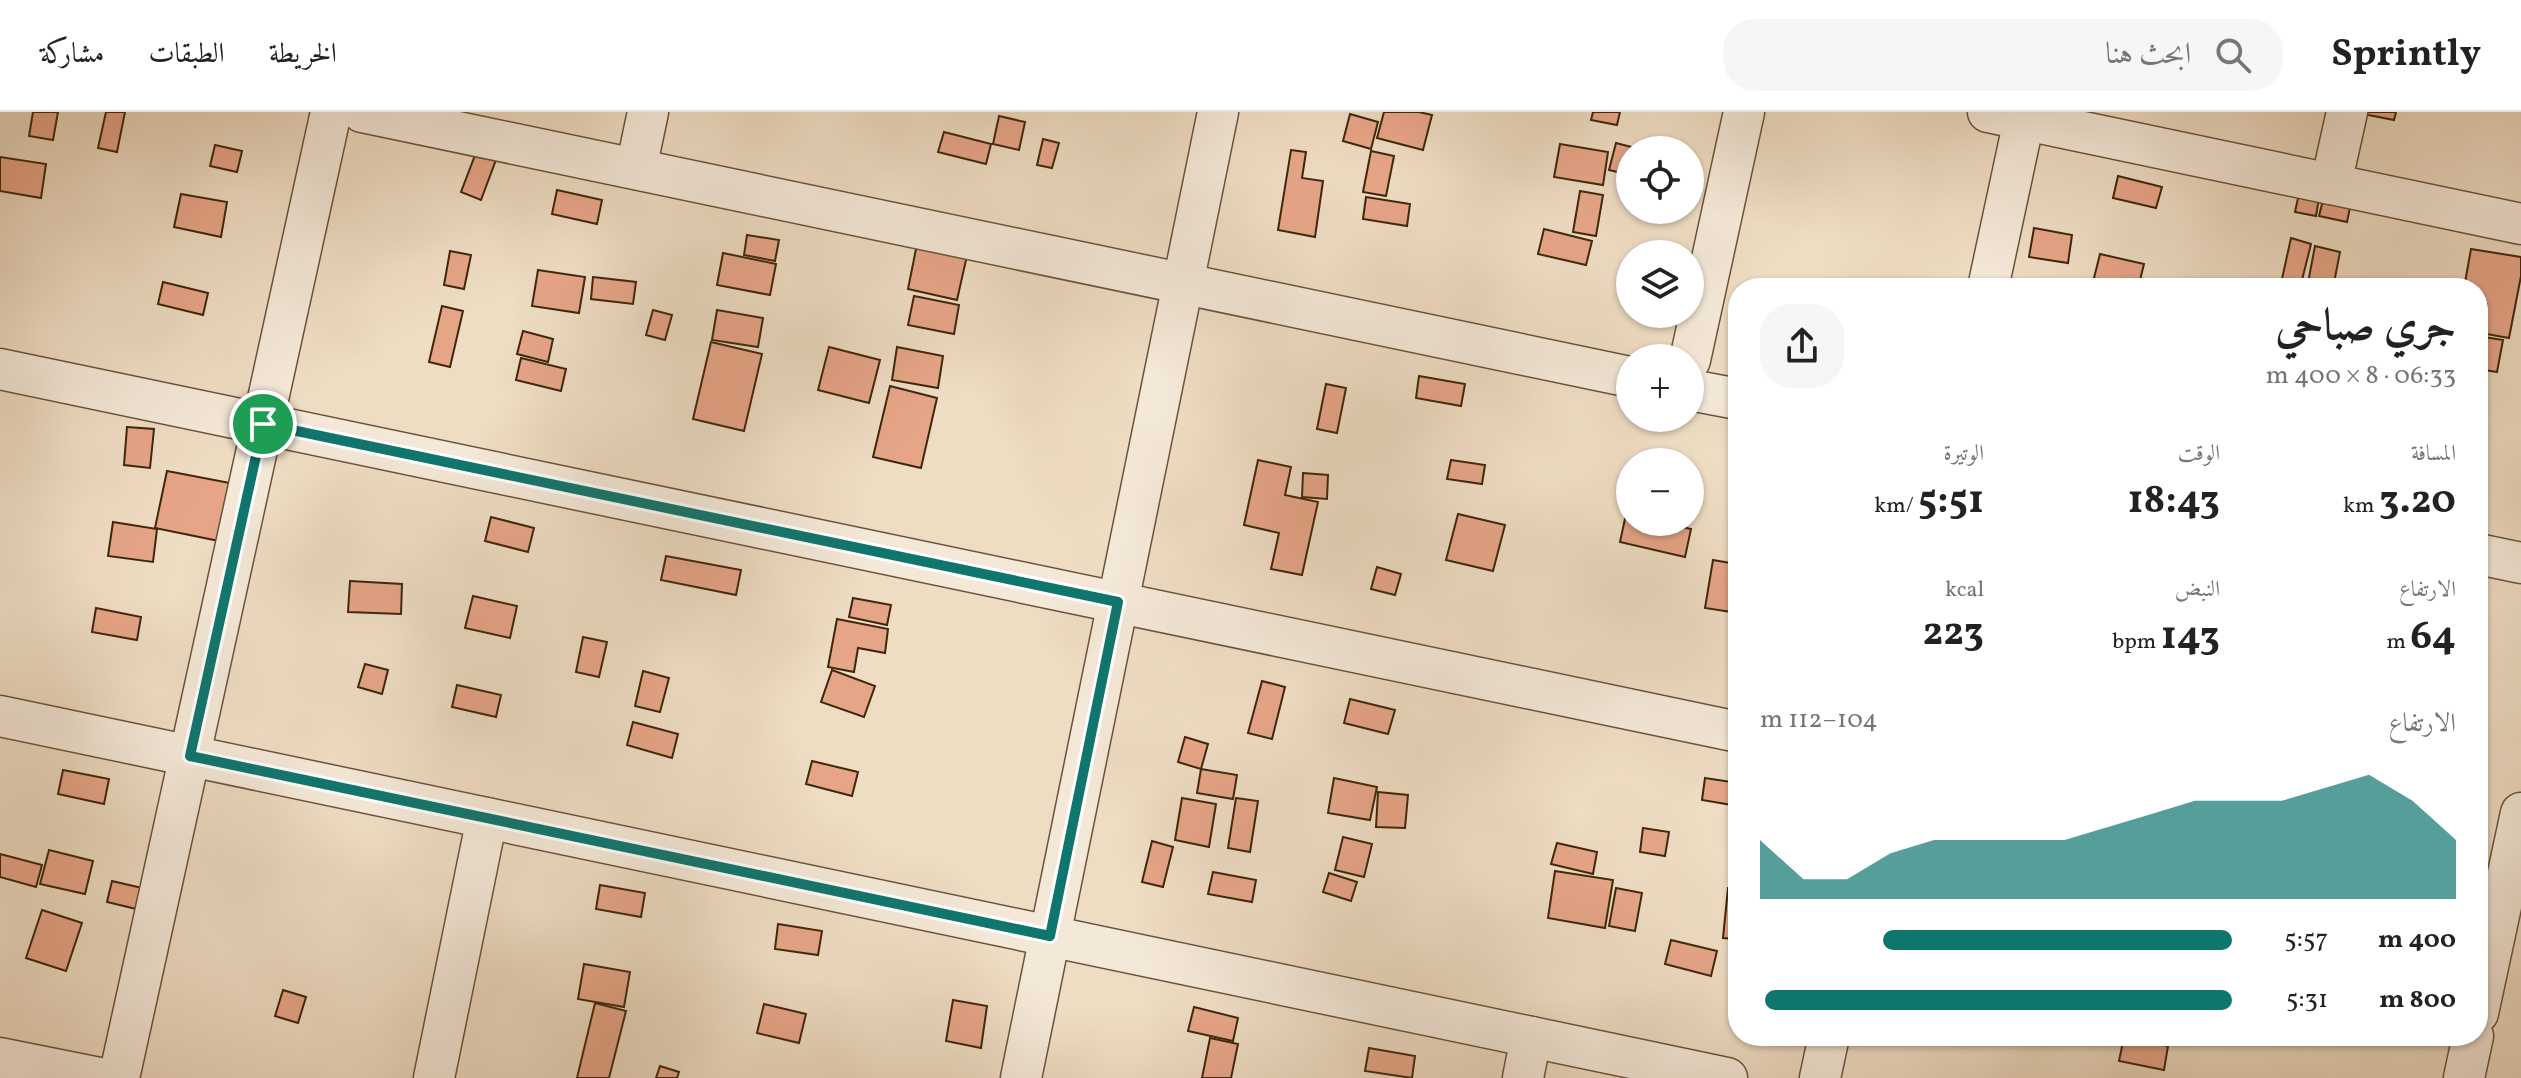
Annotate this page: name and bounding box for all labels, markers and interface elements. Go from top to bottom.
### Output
search box [1723,19,2283,91]
text: Sprintly [2331,29,2481,82]
icon: search [2211,33,2255,77]
text: ابحث هنا [2105,34,2191,76]
text: مشاركة [40,35,104,74]
text: الطبقات [148,35,225,74]
text: الخريطة [269,35,337,74]
map controls [1616,136,1704,536]
button: locate [1616,136,1704,224]
button: layers [1616,240,1704,328]
text: جري صباحي [2275,297,2456,358]
button: share [1760,304,1844,388]
button: + [1616,344,1704,432]
text: 06:33 · 8 × 400 m [2266,358,2456,394]
pin [229,390,297,458]
icon: arrive [241,402,285,446]
text: الوتيرة [1943,439,1984,470]
text: الوقت [2178,439,2220,470]
text: المسافة [2411,439,2456,470]
button: − [1616,448,1704,536]
text: 5:51 [1918,474,1984,530]
text: 18:43 [2128,474,2220,530]
text: 3.20 [2379,474,2456,530]
text: /km [1874,491,1918,522]
text: km [2343,491,2379,522]
text: kcal [1945,575,1984,606]
text: النبض [2175,575,2220,606]
text: الارتفاع [2399,575,2456,606]
text: 223 [1923,606,1984,662]
text: 143 [2161,610,2220,666]
text: 64 [2410,610,2456,666]
text: bpm [2112,627,2161,658]
text: m [2386,627,2410,658]
text: 104–112 m [1760,702,1878,738]
text: الارتفاع [2389,706,2456,742]
text: 5:57 [2284,922,2328,958]
text: 400 m [2378,922,2456,958]
text: 5:31 [2286,982,2328,1018]
text: 800 m [2379,982,2456,1018]

